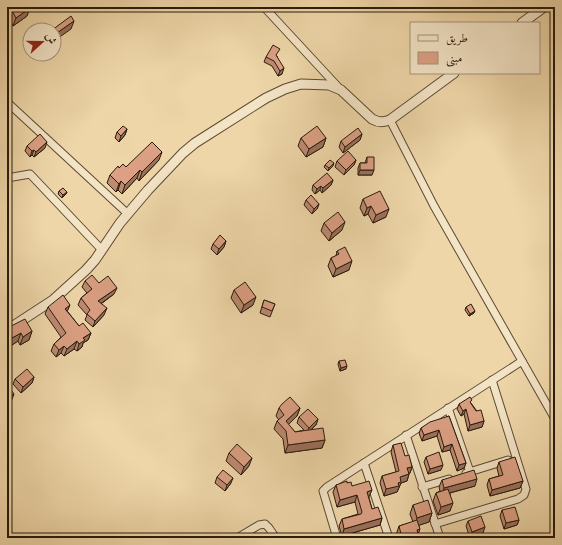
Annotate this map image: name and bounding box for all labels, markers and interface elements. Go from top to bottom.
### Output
north arrow [22,22,62,62]
legend [410,22,540,74]
text: ش [42,31,59,46]
text: طريق [446,31,468,46]
text: مبنى [446,51,462,67]

